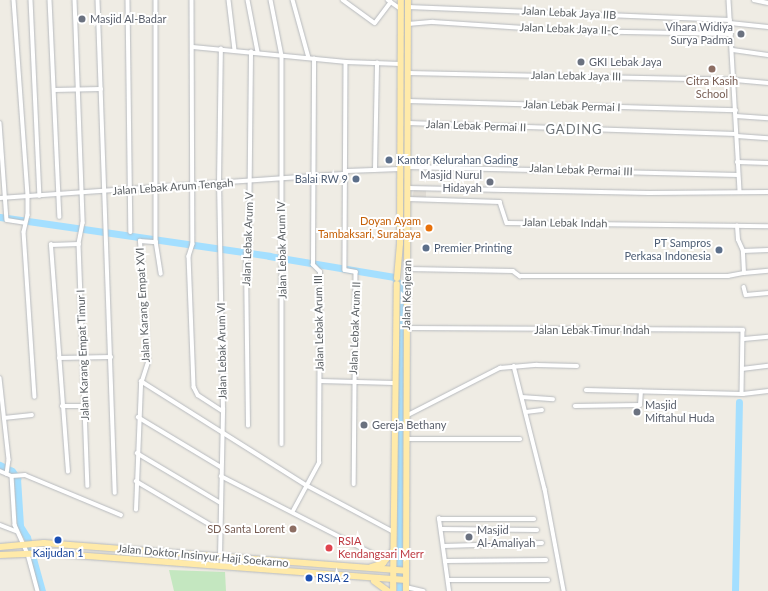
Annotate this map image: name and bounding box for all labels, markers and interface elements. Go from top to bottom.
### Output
street label: Jalan Lebak Jaya IIB [521,4,617,22]
place label: Masjid Al-Badar [90,12,167,26]
marker: Masjid Al-Badar [77,14,87,24]
street label: Jalan Lebak Jaya II-C [519,21,619,37]
place label: Vihara Widiya Surya Padma [665,21,733,47]
marker: Vihara Widiya Surya Padma [736,29,746,39]
place label: GKI Lebak Jaya [589,55,662,69]
marker: GKI Lebak Jaya [576,57,586,67]
marker: Citra Kasih School [707,64,717,74]
street label: Jalan Lebak Jaya III [530,69,622,83]
place label: Citra Kasih School [686,75,738,101]
street label: Jalan Lebak Permai I [523,98,621,114]
street label: Jalan Lebak Permai II [426,118,526,134]
district label: GADING [545,121,603,137]
place label: Kantor Kelurahan Gading [397,153,518,167]
marker: Kantor Kelurahan Gading [384,155,394,165]
street label: Jalan Lebak Permai III [529,162,633,178]
place label: Masjid Nurul Hidayah [420,169,482,195]
place label: Balai RW 9 [295,172,348,186]
marker: Balai RW 9 [351,174,361,184]
street label: Jalan Lebak Arum Tengah [112,176,234,198]
marker: Masjid Nurul Hidayah [485,177,495,187]
street label: Jalan Lebak Arum V [240,191,256,287]
street label: Jalan Lebak Arum IV [275,201,289,299]
place label: Doyan Ayam Tambaksari, Surabaya [318,215,421,241]
street label: Jalan Lebak Indah [522,216,608,230]
marker: Doyan Ayam Tambaksari, Surabaya [424,223,434,233]
place label: PT Sampros Perkasa Indonesia [624,237,711,263]
place label: Premier Printing [434,241,512,255]
marker: Premier Printing [421,243,431,253]
marker: PT Sampros Perkasa Indonesia [714,245,724,255]
street label: Jalan Karang Empat XVI [133,247,153,363]
street label: Jalan Kenjeran [400,260,414,330]
street label: Jalan Lebak Arum III [312,275,326,371]
street label: Jalan Lebak Arum II [347,281,363,375]
street label: Jalan Karang Empat Timur I [74,289,92,421]
street label: Jalan Lebak Arum VI [215,302,229,400]
street label: Jalan Lebak Timur Indah [534,323,650,337]
place label: Masjid Miftahul Huda [645,399,715,425]
marker: Masjid Miftahul Huda [632,407,642,417]
place label: Gereja Bethany [372,418,446,432]
marker: Gereja Bethany [359,420,369,430]
place label: SD Santa Lorent [207,522,285,536]
marker: SD Santa Lorent [288,524,298,534]
place label: Masjid Al-Amaliyah [477,524,535,550]
marker: Masjid Al-Amaliyah [464,532,474,542]
marker: Kaijudan 1 [53,535,63,545]
place label: RSIA Kendangsari Merr [338,535,424,561]
street label: Jalan Doktor Insinyur Haji Soekarno [117,542,289,570]
marker: RSIA Kendangsari Merr [323,542,335,554]
place label: Kaijudan 1 [32,546,84,560]
place label: RSIA 2 [317,571,350,585]
marker: RSIA 2 [304,573,314,583]

